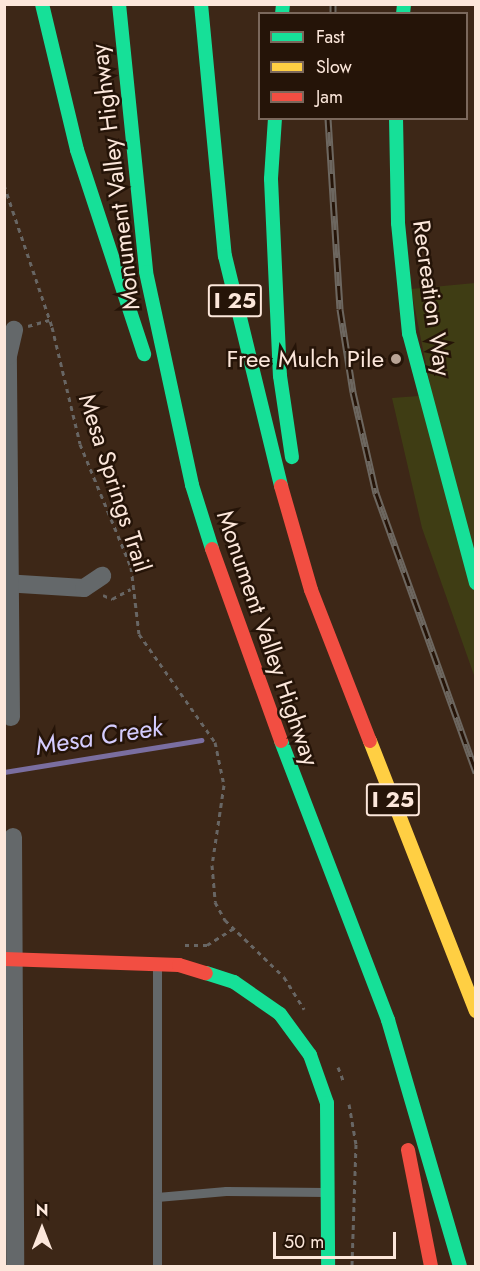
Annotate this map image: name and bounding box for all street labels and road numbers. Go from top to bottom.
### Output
street label: Monument Valley Highway [84,42,146,312]
street label: Recreation Way [407,218,457,378]
road number: I 25 [206,282,264,320]
street label: Mesa Springs Trail [73,390,157,576]
street label: Monument Valley Highway [211,507,325,769]
road number: I 25 [364,781,422,819]

